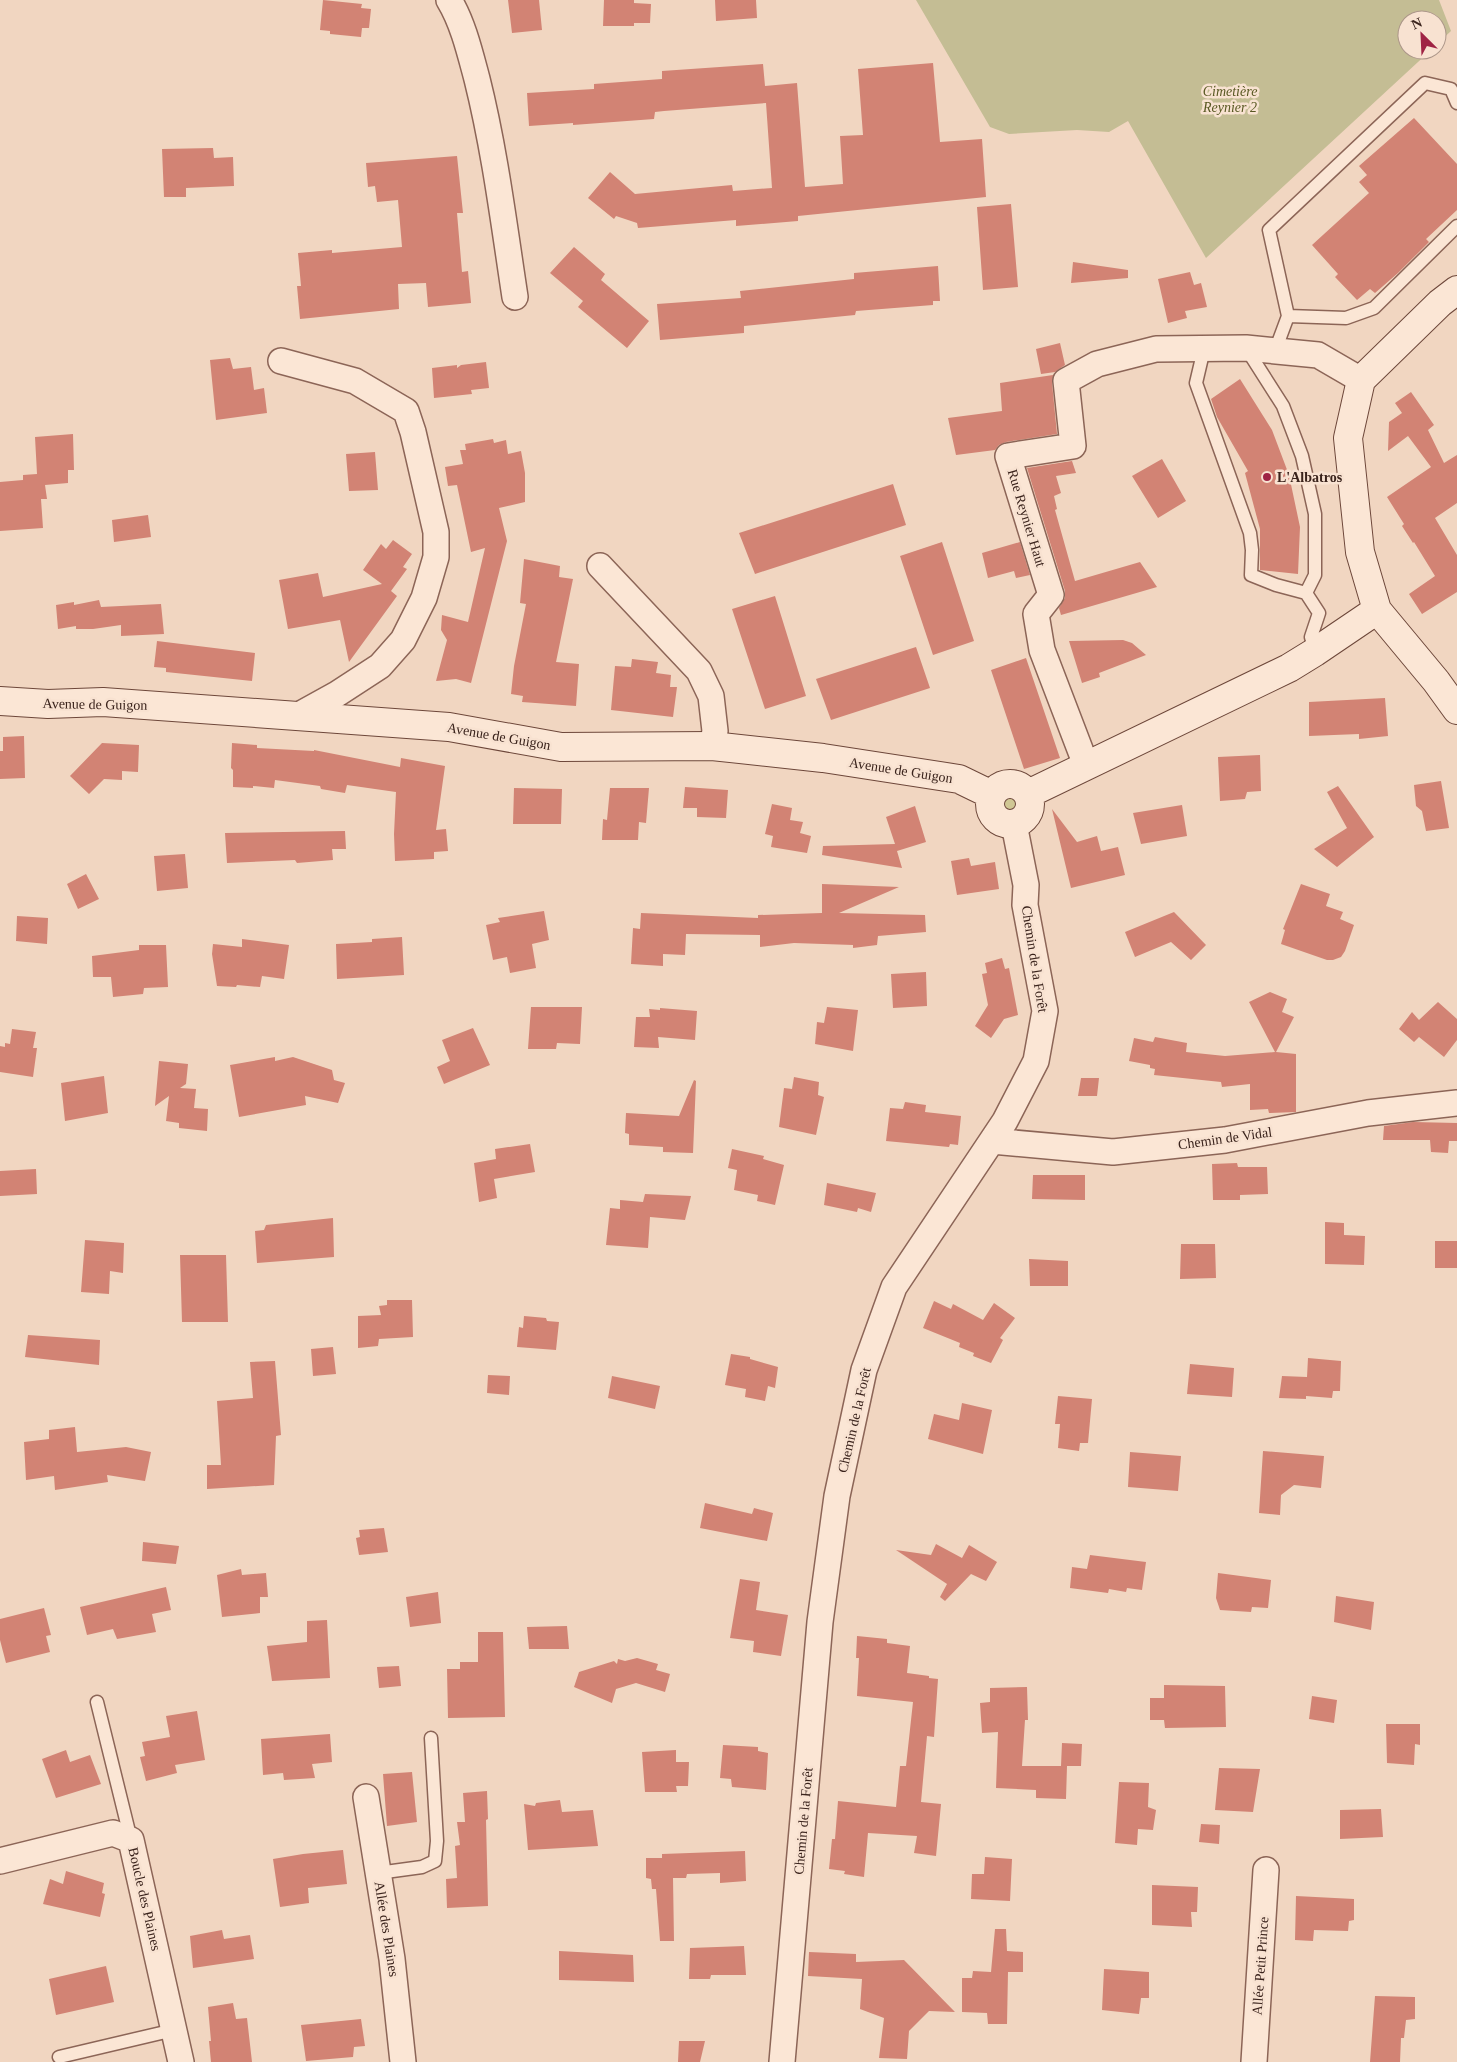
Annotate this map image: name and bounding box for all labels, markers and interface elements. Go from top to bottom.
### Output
north arrow [1397,10,1447,60]
text: N [1409,15,1425,32]
park label: Cimetière Reynier 2 [1202,84,1257,115]
street label: Rue Reynier Haut [1005,468,1049,569]
place label: L'Albatros [1277,470,1343,485]
marker: L'Albatros [1261,471,1273,483]
street label: Avenue de Guigon [43,696,147,713]
street label: Avenue de Guigon [446,720,552,753]
street label: Avenue de Guigon [848,755,954,786]
street label: Chemin de la Forêt [1019,905,1050,1014]
street label: Chemin de Vidal [1177,1124,1273,1153]
street label: Chemin de la Forêt [835,1366,874,1474]
street label: Chemin de la Forêt [791,1767,816,1875]
street label: Boucle des Plaines [125,1846,164,1952]
street label: Allée des Plaines [372,1880,401,1978]
street label: Allée Petit Prince [1250,1916,1271,2016]

